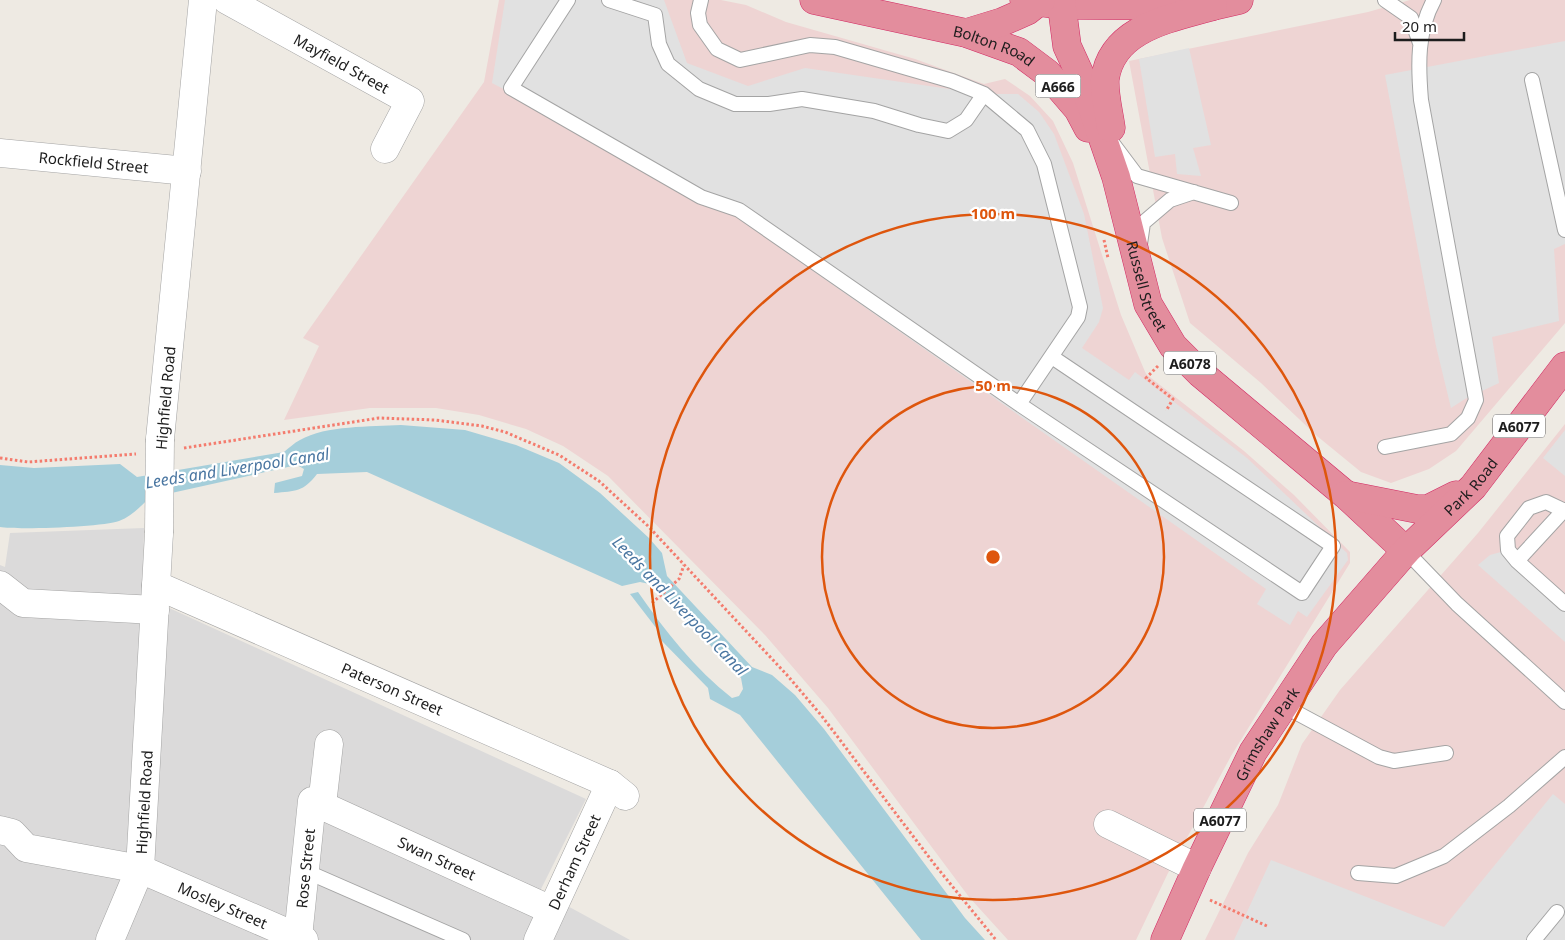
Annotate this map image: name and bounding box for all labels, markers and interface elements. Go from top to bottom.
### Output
scale bar [1395,10,1464,42]
text: 20 m [1402,16,1437,36]
street label: Bolton Road [951,21,1039,70]
street label: Mayfield Street [290,29,393,98]
road number: A666 [1036,74,1080,98]
street label: Rockfield Street [38,147,150,177]
text: 100 m [971,203,1015,223]
street label: Russell Street [1122,239,1172,336]
street label: Highfield Road [151,345,179,451]
road number: A6078 [1164,352,1216,374]
text: 50 m [975,375,1011,395]
road number: A6077 [1493,414,1545,438]
water label: Leeds and Liverpool Canal [143,442,331,493]
street label: Park Road [1439,454,1502,520]
water label: Leeds and Liverpool Canal [608,532,753,681]
centre of rings [984,548,1002,566]
street label: Paterson Street [338,658,447,720]
street label: Grimshaw Park [1230,683,1303,785]
street label: Highfield Road [131,750,157,855]
road number: A6077 [1194,808,1246,832]
street label: Derham Street [543,810,605,913]
street label: Rose Street [291,827,319,909]
street label: Swan Street [395,832,480,885]
street label: Mosley Street [175,877,271,933]

